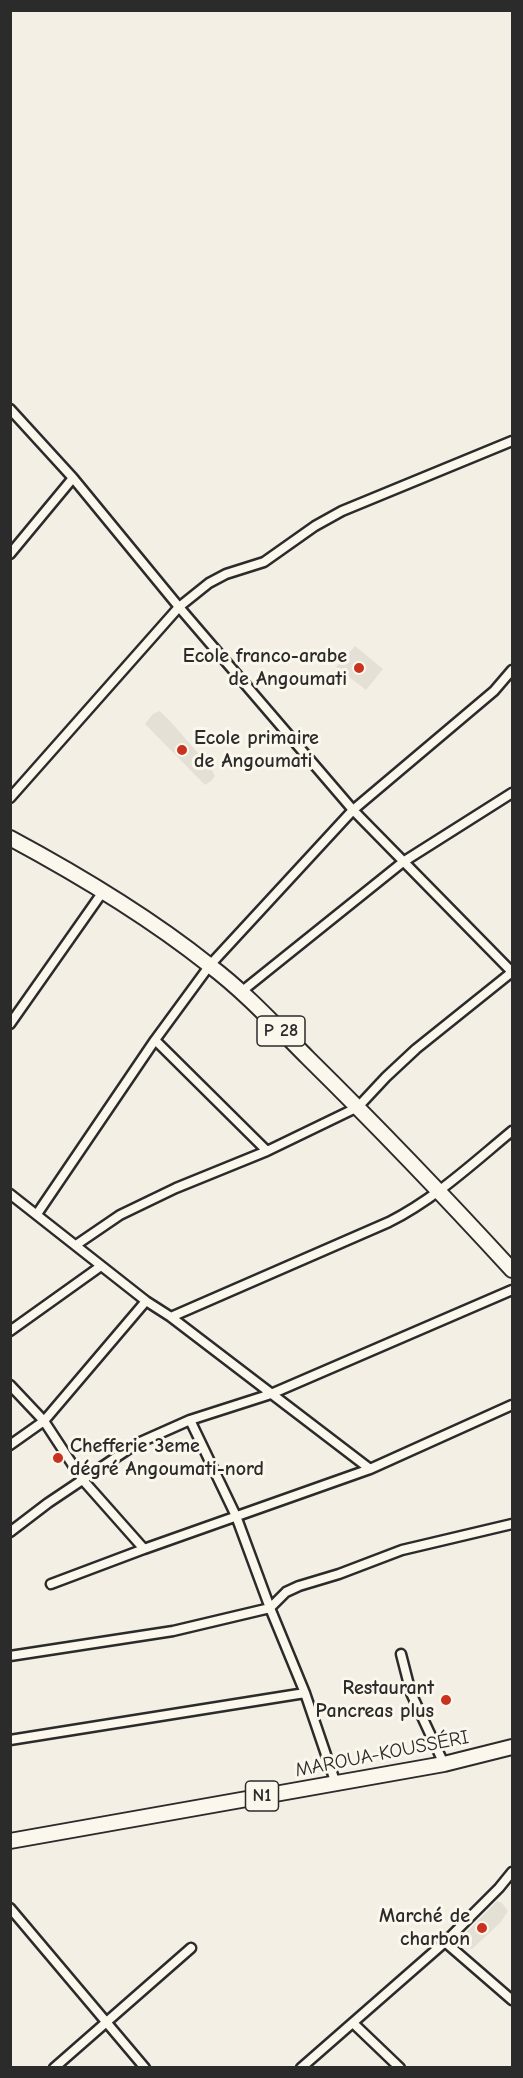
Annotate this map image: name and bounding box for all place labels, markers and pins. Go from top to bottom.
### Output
place label: Ecole franco-arabe de Angoumati [183,644,347,691]
marker: Ecole franco-arabe de Angoumati [352,661,366,675]
place label: Ecole primaire de Angoumati [194,726,319,773]
marker: Ecole primaire de Angoumati [175,743,189,757]
place label: Chefferie 3eme dégré Angoumati-nord [70,1434,264,1481]
marker: Chefferie 3eme dégré Angoumati-nord [51,1451,65,1465]
place label: Restaurant Pancreas plus [315,1676,434,1723]
marker: Restaurant Pancreas plus [439,1693,453,1707]
place label: Marché de charbon [379,1904,470,1951]
marker: Marché de charbon [475,1921,489,1935]

